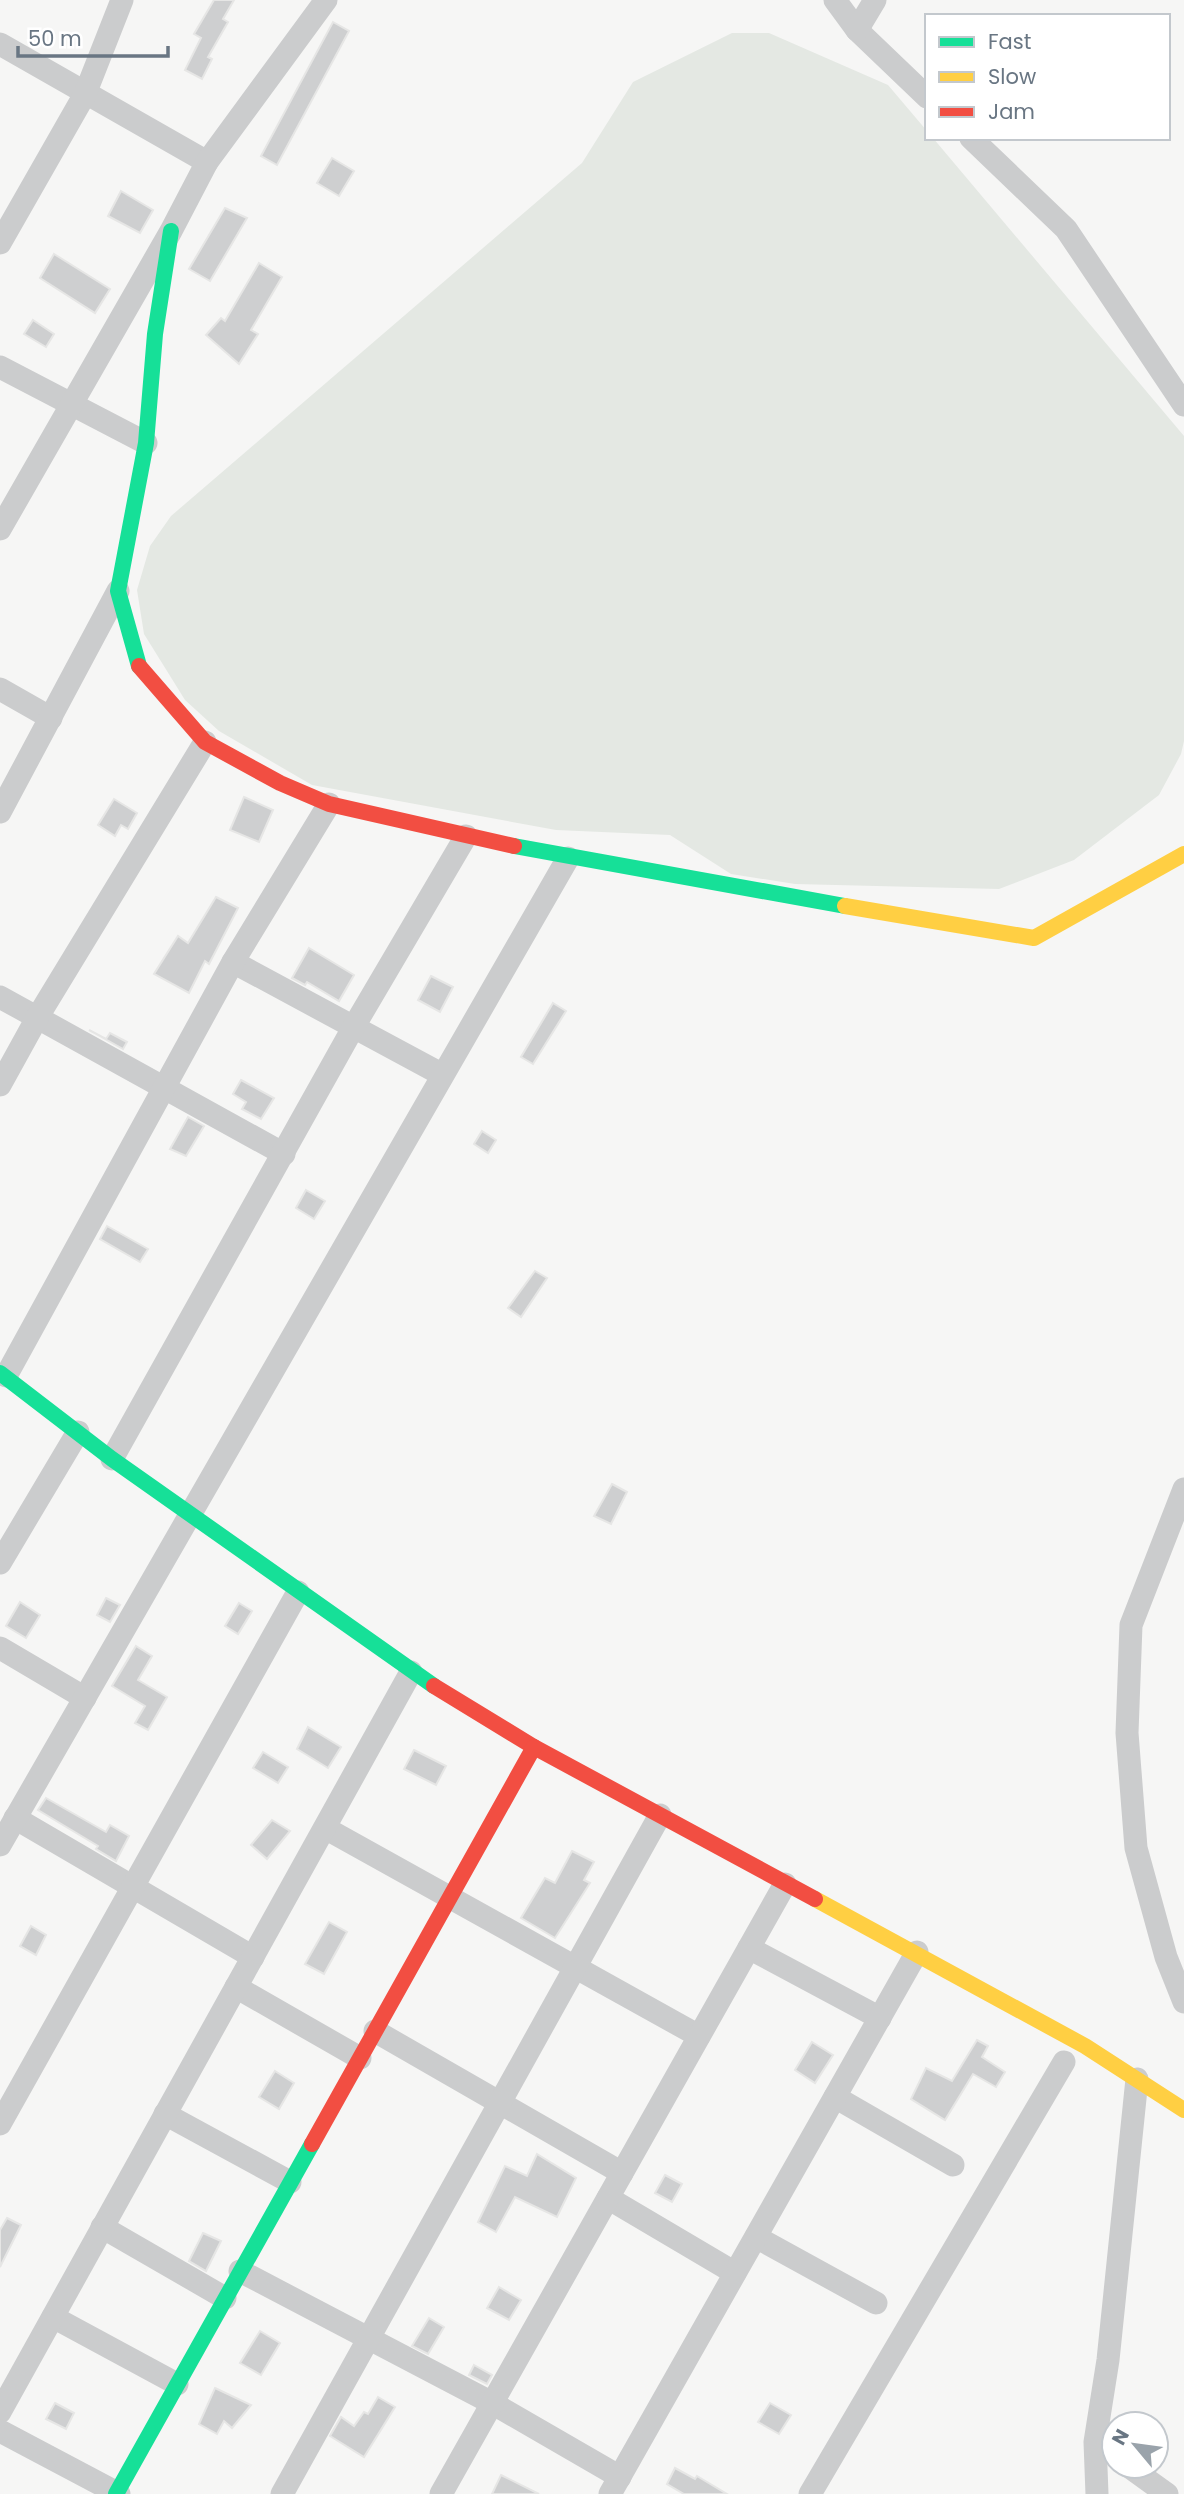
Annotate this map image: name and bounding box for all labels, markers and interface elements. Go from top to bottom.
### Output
scale bar [18,14,168,58]
legend [925,14,1170,140]
text: 50 m [28,24,82,53]
text: Fast [988,27,1031,56]
text: Slow [988,62,1036,91]
text: Jam [988,97,1035,126]
north arrow [1100,2410,1170,2480]
text: N [1105,2424,1136,2450]

